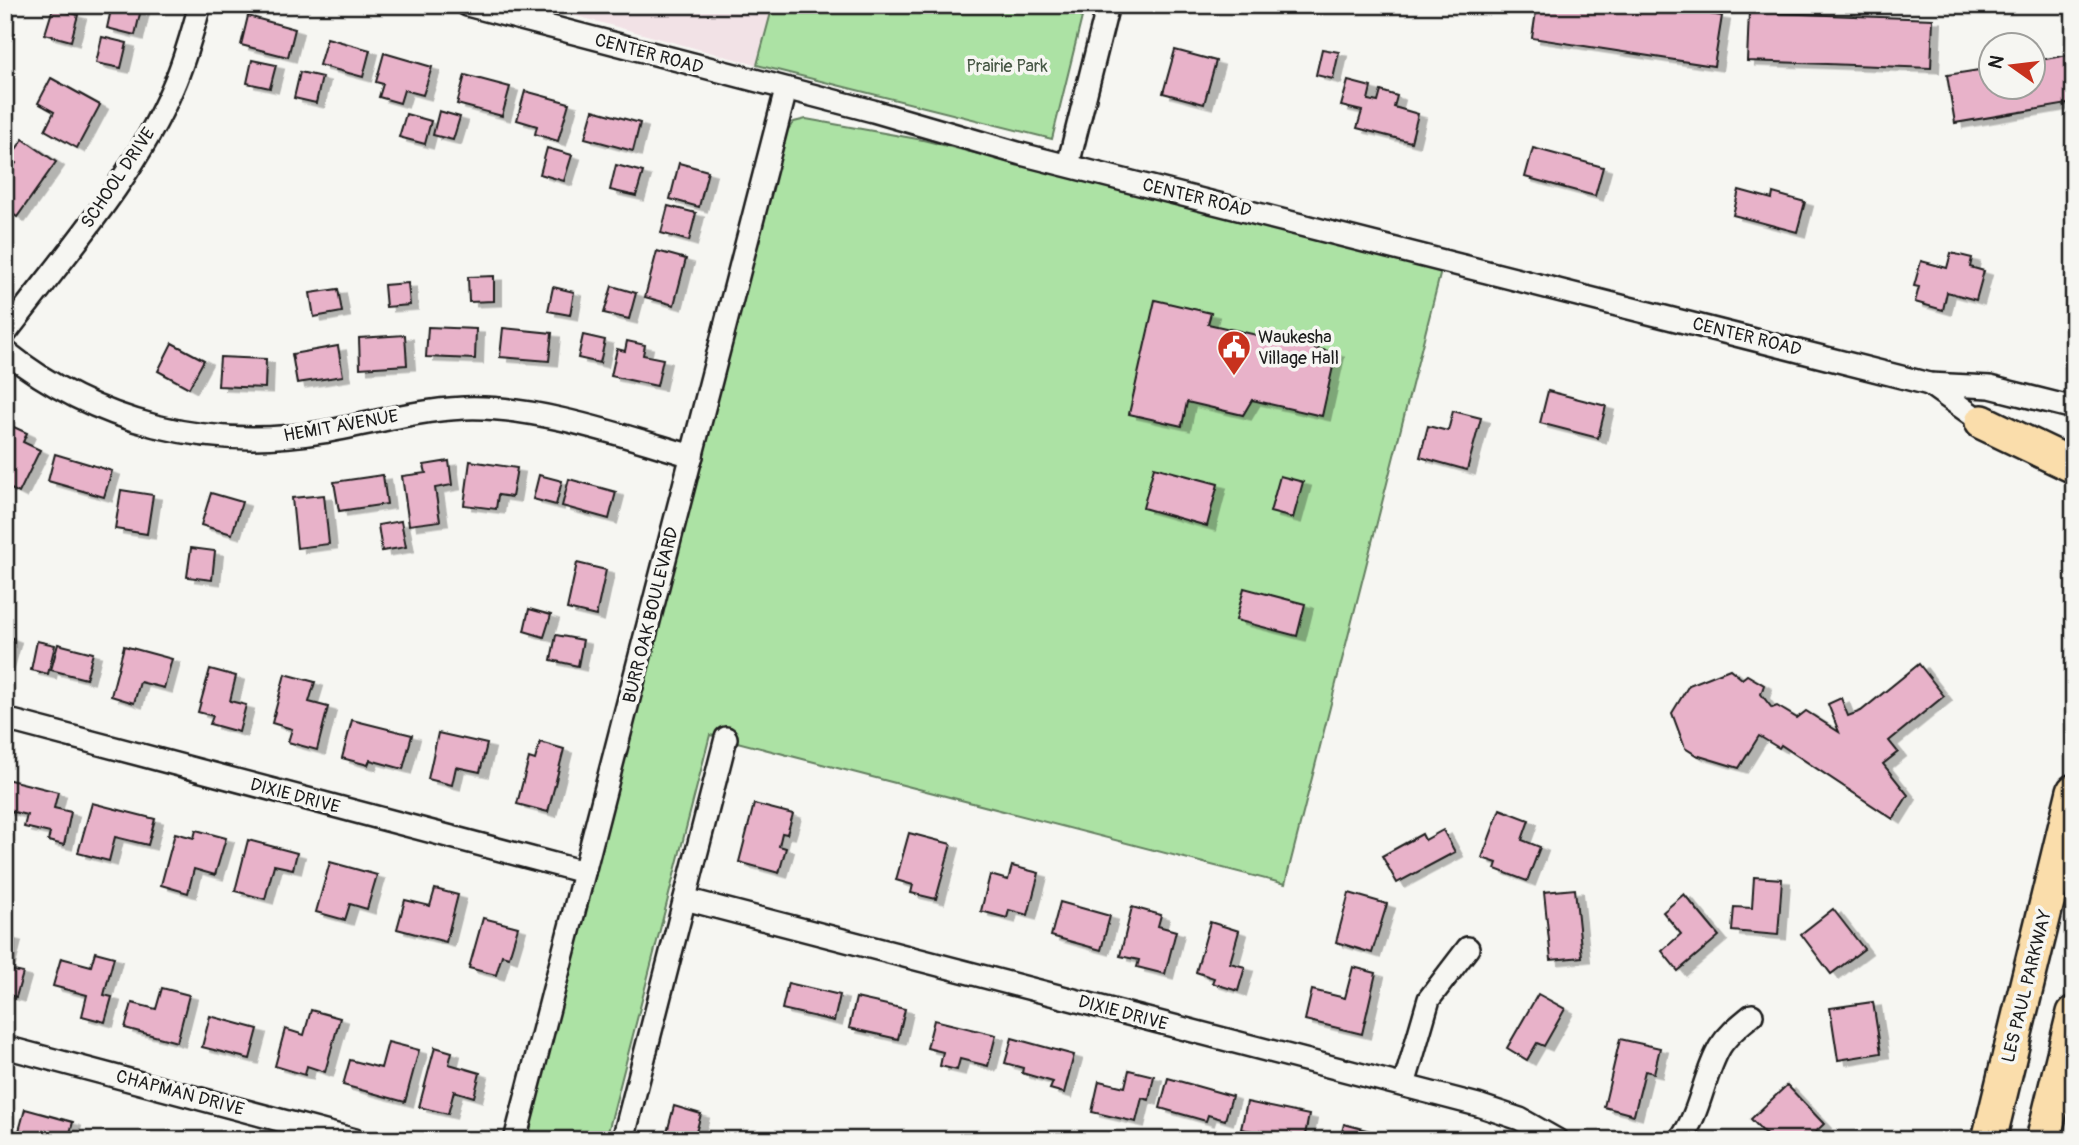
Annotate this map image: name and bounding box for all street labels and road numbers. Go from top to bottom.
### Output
street label: CENTER ROAD [592,28,706,80]
street label: SCHOOL DRIVE [76,123,160,233]
street label: CENTER ROAD [1140,173,1254,223]
street label: CENTER ROAD [1690,312,1804,362]
street label: HEMIT AVENUE [282,405,400,447]
street label: BURR OAK BOULEVARD [618,525,684,705]
street label: DIXIE DRIVE [248,773,342,819]
street label: LES PAUL PARKWAY [1997,907,2057,1065]
street label: DIXIE DRIVE [1076,990,1170,1036]
street label: CHAPMAN DRIVE [113,1065,247,1121]

